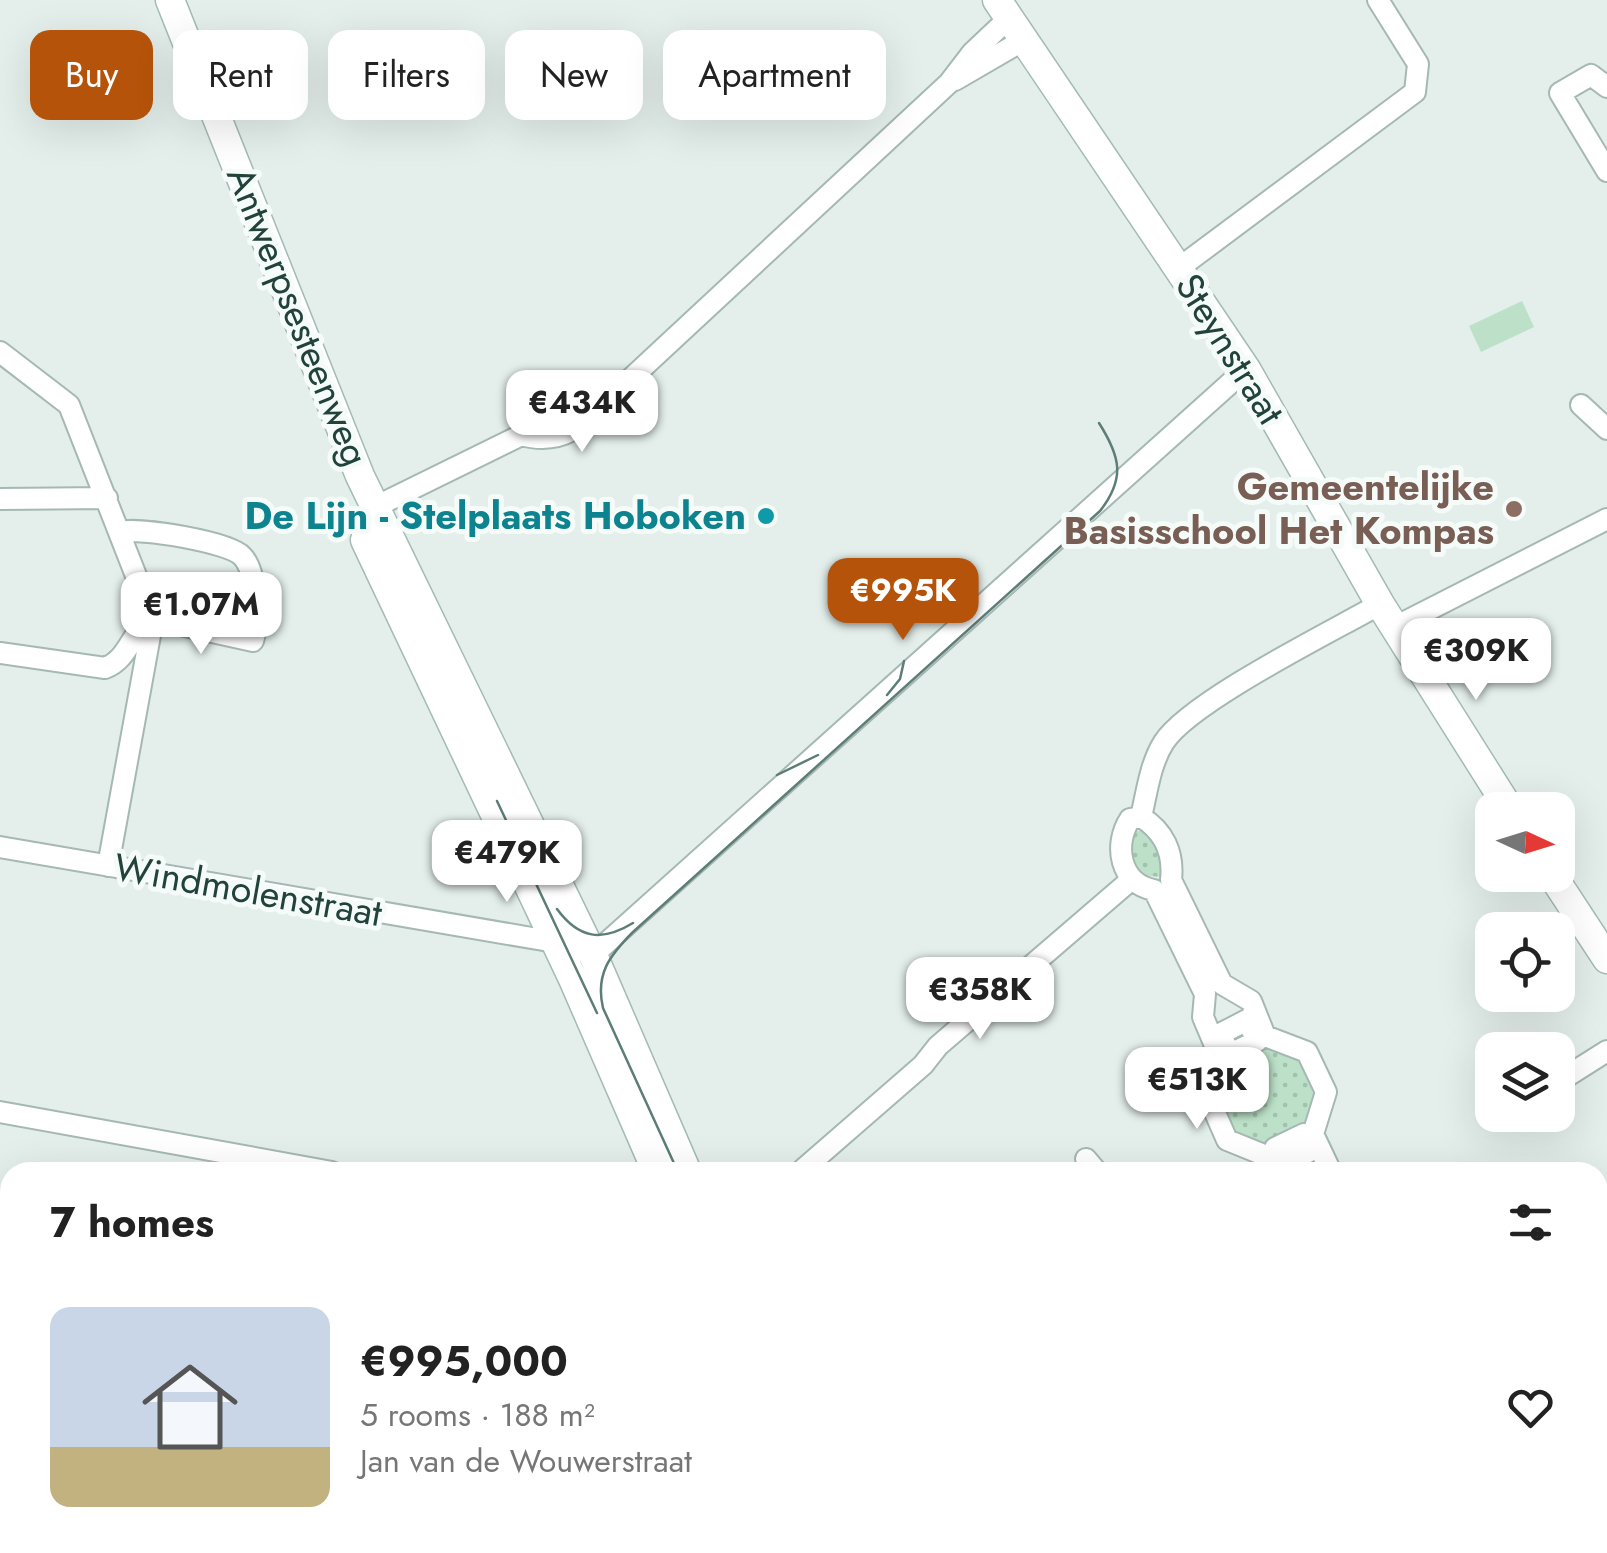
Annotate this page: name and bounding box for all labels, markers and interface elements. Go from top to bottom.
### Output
chip: Buy [30,30,153,120]
chip: Rent [173,30,308,120]
chip: Filters [328,30,485,120]
chip: New [505,30,643,120]
chip: Apartment [663,30,886,120]
street label: Antwerpsesteenweg [213,158,384,474]
street label: Steynstraat [1162,263,1298,435]
pin: €434K [512,370,652,455]
text: €434K [528,379,636,425]
place label: Gemeentelijke Basisschool Het Kompas [1064,459,1494,558]
place label: De Lijn - Stelplaats Hoboken [245,488,746,543]
marker: Gemeentelijke Basisschool Het Kompas [1503,498,1525,520]
marker: De Lijn - Stelplaats Hoboken [755,505,777,527]
pin: €995K [833,558,973,643]
text: €995K [850,567,956,613]
pin: €1.07M [120,572,282,657]
text: €1.07M [143,581,259,627]
pin: €309K [1406,618,1546,703]
text: €309K [1423,627,1529,673]
north arrow [1475,792,1575,892]
map controls [1475,792,1575,1132]
pin: €479K [437,820,577,905]
text: €479K [454,829,560,875]
street label: Windmolenstraat [110,839,386,940]
button: locate [1475,912,1575,1012]
pin: €358K [910,957,1050,1042]
text: €358K [928,966,1032,1012]
button: layers [1475,1032,1575,1132]
pin: €513K [1127,1047,1267,1132]
text: €513K [1147,1056,1247,1102]
text: 7 homes [50,1192,214,1253]
icon: filters [1503,1195,1558,1250]
text: €995,000 [360,1331,568,1392]
icon: home [130,1347,250,1467]
icon: heart [1503,1380,1558,1435]
text: 5 rooms · 188 m² [360,1392,595,1438]
text: Jan van de Wouwerstraat [360,1438,692,1484]

